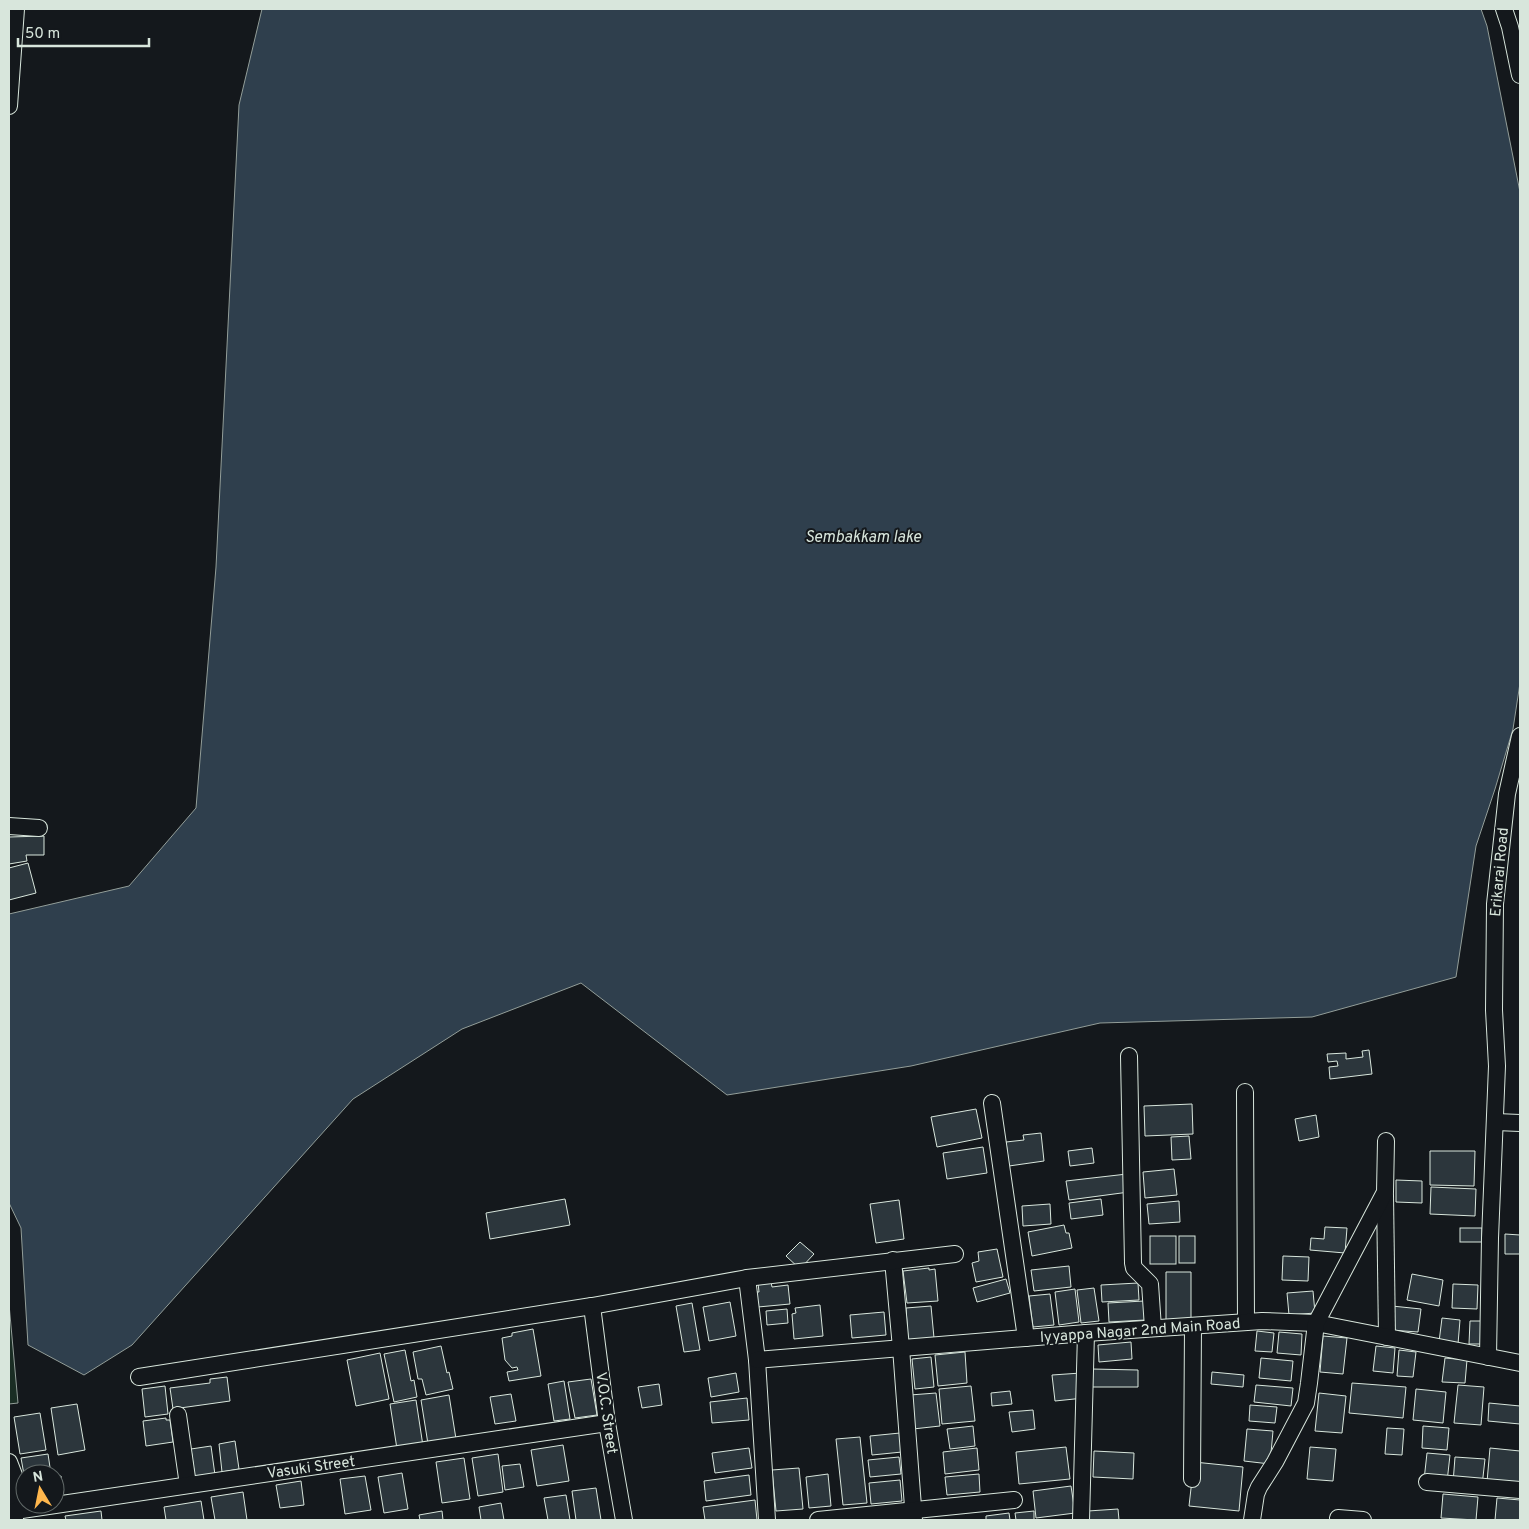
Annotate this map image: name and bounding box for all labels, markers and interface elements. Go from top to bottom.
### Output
scale bar [18,15,149,47]
text: 50 m [25,25,60,44]
water label: Sembakkam lake [805,528,922,548]
street label: Erikarai Road [1487,827,1514,918]
street label: Iyyappa Nagar 2nd Main Road [1039,1315,1241,1348]
street label: V.O.C. Street [590,1371,621,1456]
street label: Vasuki Street [266,1453,356,1484]
north arrow [15,1464,65,1514]
text: N [32,1468,44,1487]

